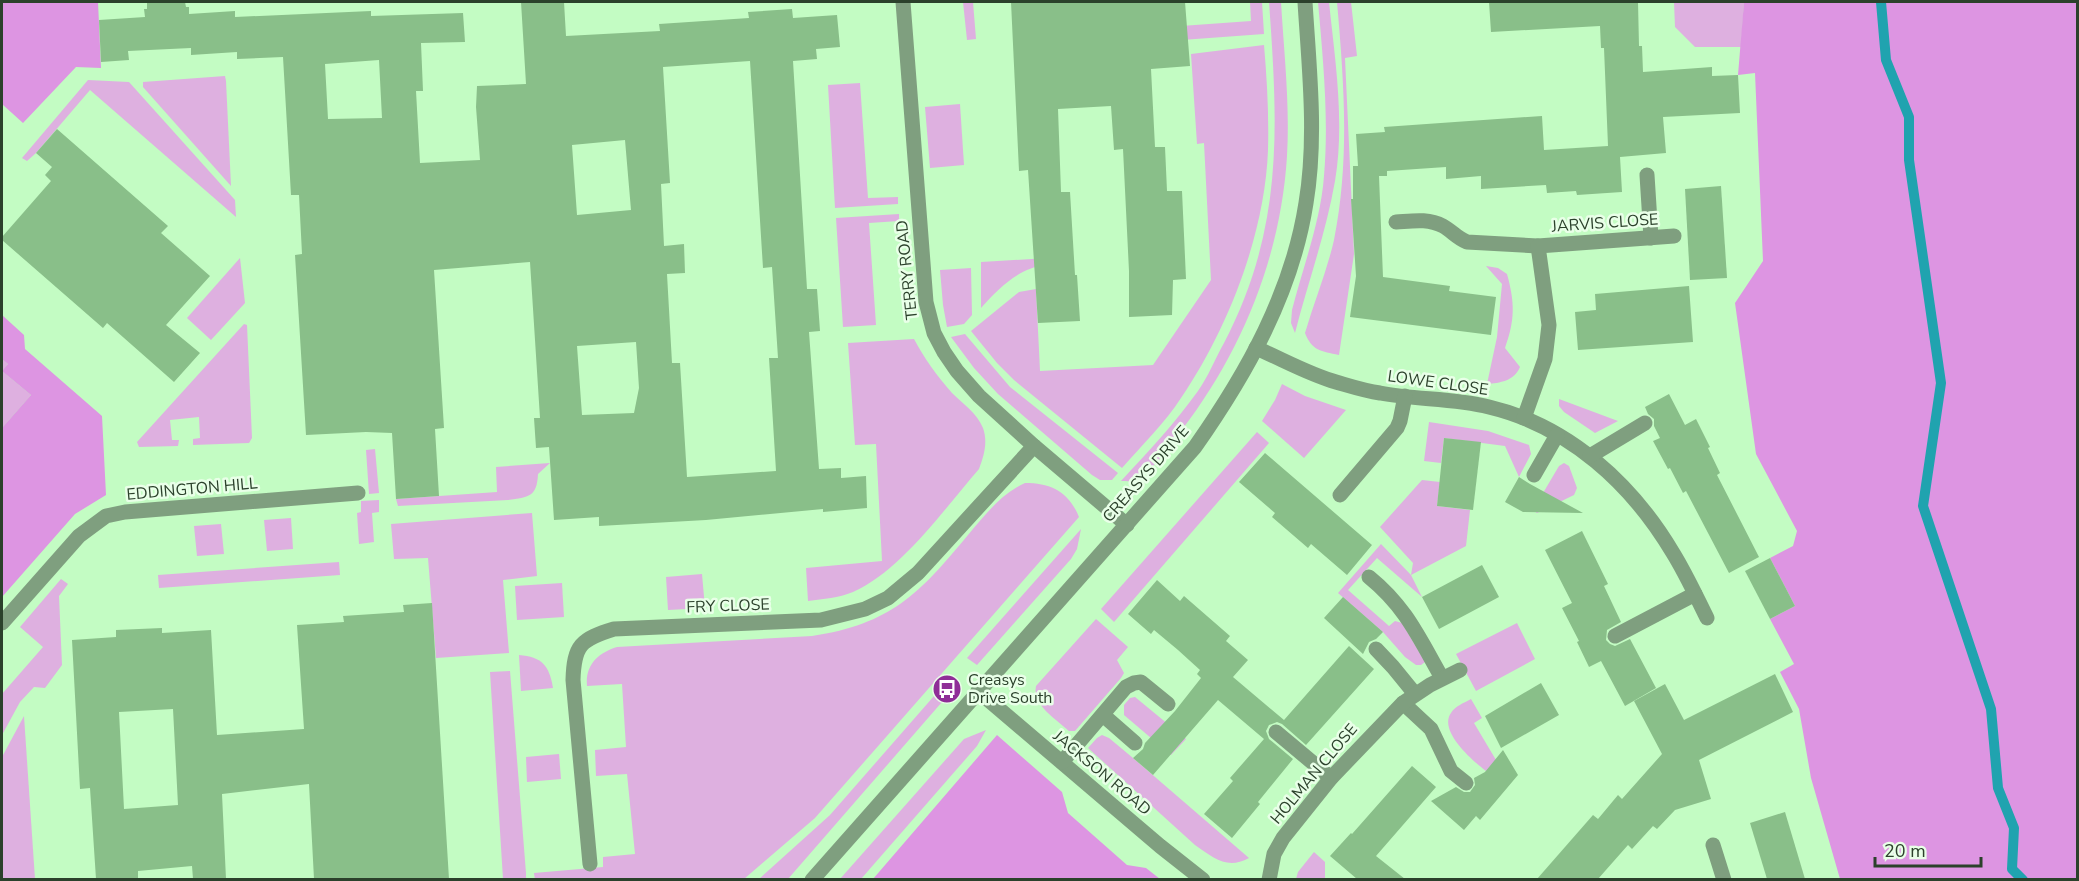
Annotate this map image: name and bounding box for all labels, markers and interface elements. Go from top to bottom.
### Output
street label: JARVIS CLOSE [1550,208,1659,238]
street label: TERRY ROAD [891,219,923,321]
street label: LOWE CLOSE [1386,365,1490,401]
street label: CREASYS DRIVE [1098,421,1194,527]
street label: EDDINGTON HILL [126,472,259,506]
street label: FRY CLOSE [686,594,770,618]
place label: Creasys Drive South [968,669,1052,709]
bus stop icon: Creasys Drive South [931,673,963,705]
street label: HOLMAN CLOSE [1265,719,1363,829]
street label: JACKSON ROAD [1048,725,1156,820]
scale bar [1875,830,1982,868]
text: 20 m [1884,839,1926,863]

